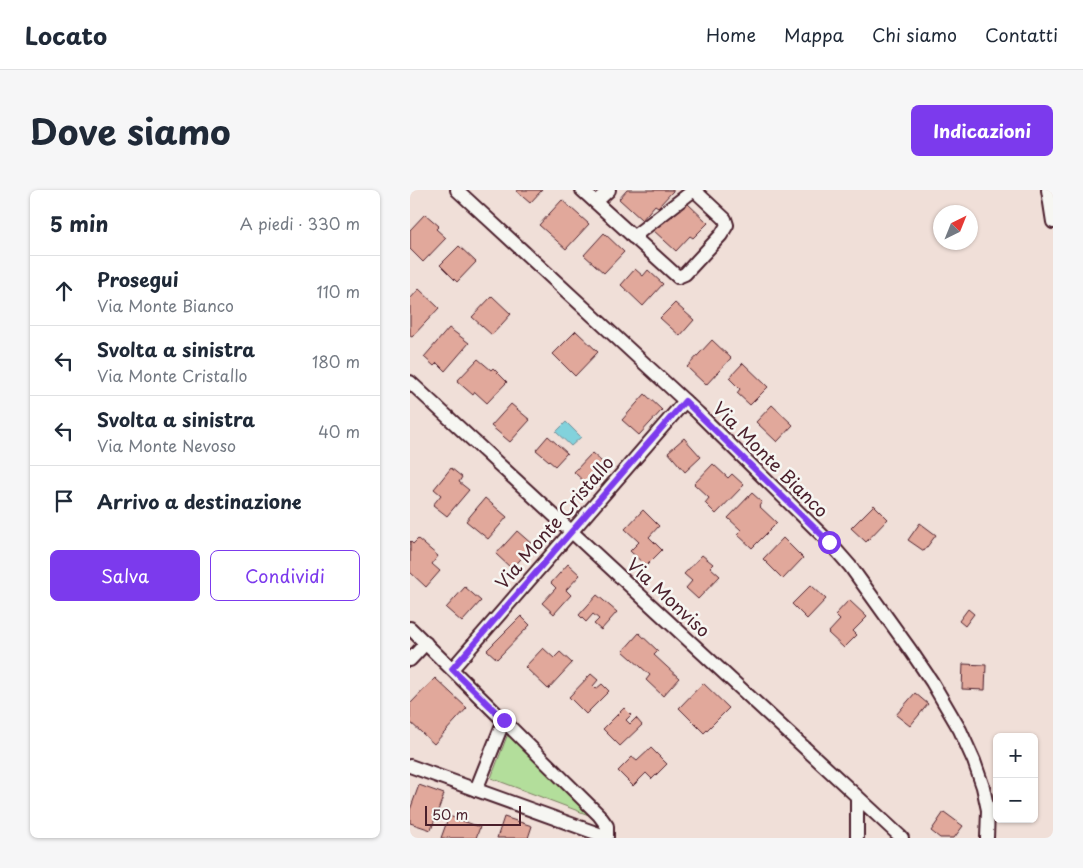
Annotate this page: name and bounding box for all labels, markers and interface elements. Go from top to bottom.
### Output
text: Locato [25,17,107,53]
text: Home [706,21,756,48]
text: Mappa [784,21,844,48]
text: Chi siamo [872,21,957,48]
text: Contatti [985,21,1058,48]
text: Dove siamo [30,104,231,157]
button: Indicazioni [911,105,1053,156]
north arrow [933,205,978,250]
text: 5 min [50,207,108,239]
text: A piedi · 330 m [240,211,360,235]
text: Prosegui [97,265,179,293]
icon: ahead [50,277,78,305]
text: 110 m [317,279,360,303]
text: Via Monte Bianco [97,293,234,317]
text: Svolta a sinistra [97,335,255,363]
icon: left [50,347,78,375]
text: 180 m [312,349,360,373]
text: Via Monte Cristallo [97,363,247,387]
street label: Via Monte Bianco [707,395,835,523]
text: Svolta a sinistra [97,405,255,433]
icon: left [50,417,78,445]
text: 40 m [318,419,360,443]
text: Via Monte Nevoso [97,433,236,457]
street label: Via Monte Cristallo [488,449,620,595]
icon: arrive [50,487,78,515]
text: Arrivo a destinazione [97,487,302,515]
route start [818,531,841,554]
button: Salva [50,550,200,601]
button: Condividi [210,550,360,601]
street label: Via Monviso [621,551,717,643]
route end [493,709,516,732]
map controls [993,733,1038,823]
button: + [993,733,1038,778]
button: − [993,778,1038,823]
scale bar [425,803,521,826]
text: 50 m [432,804,468,825]

